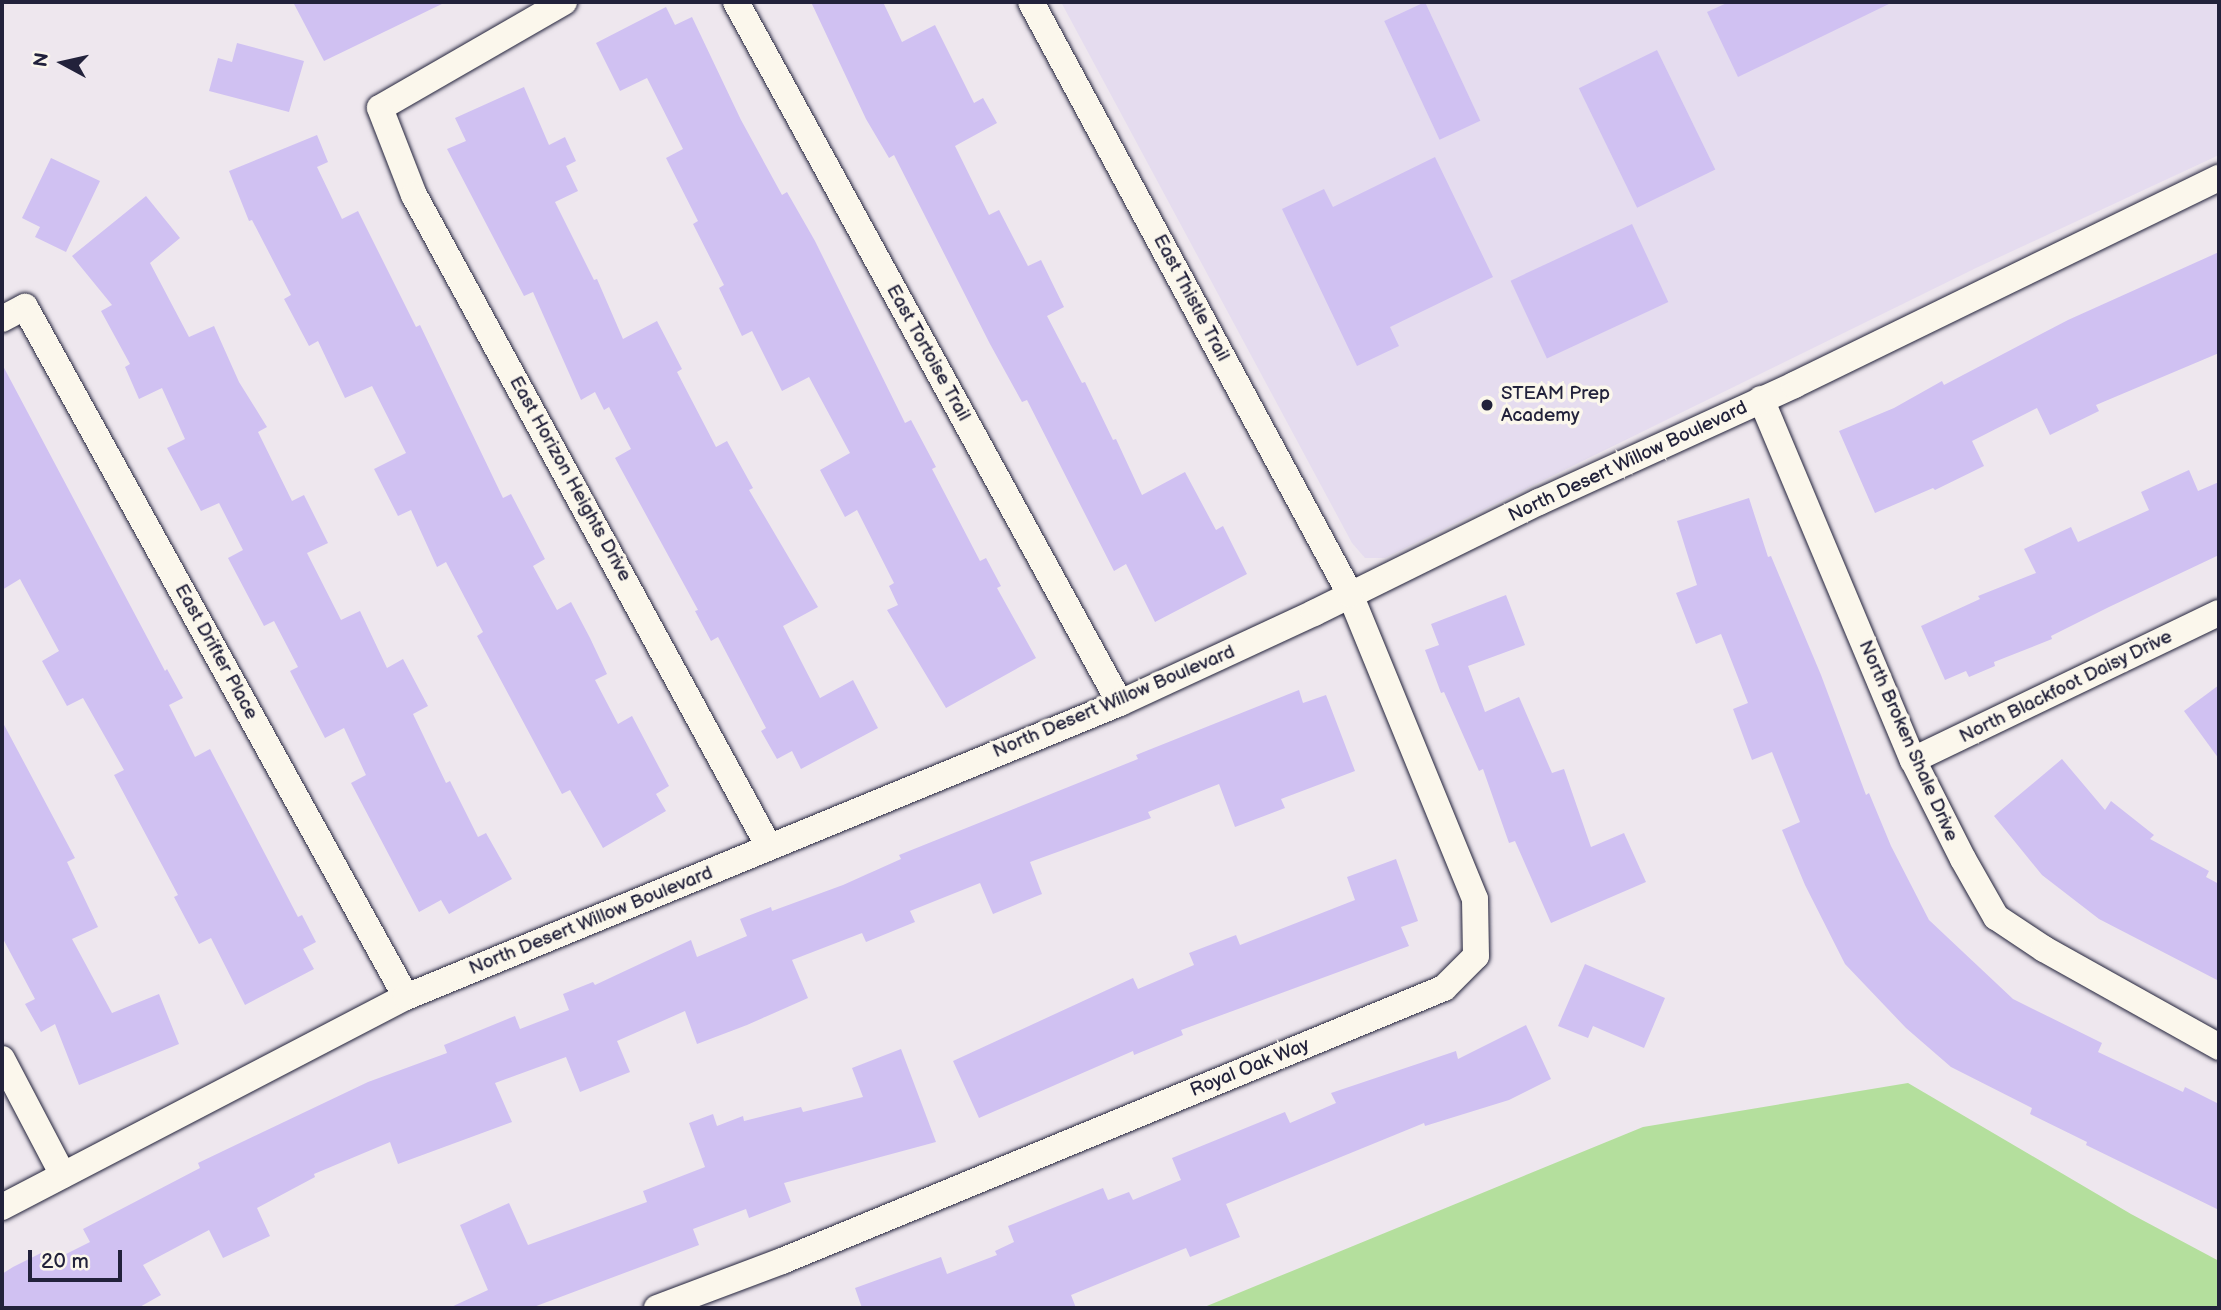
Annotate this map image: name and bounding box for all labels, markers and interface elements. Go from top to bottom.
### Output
north arrow [28,28,98,98]
text: N [29,51,54,69]
street label: East Thistle Trail [1148,230,1234,366]
street label: East Tortoise Trail [881,280,975,426]
street label: East Horizon Heights Drive [504,372,636,586]
place label: STEAM Prep Academy [1501,383,1610,427]
street label: North Desert Willow Boulevard [1505,396,1751,528]
marker: STEAM Prep Academy [1479,397,1495,413]
street label: East Drifter Place [169,580,263,724]
street label: North Blackfoot Daisy Drive [1955,625,2177,749]
street label: North Broken Shale Drive [1853,637,1963,845]
street label: North Desert Willow Boulevard [989,640,1239,764]
street label: North Desert Willow Boulevard [466,861,716,981]
street label: Royal Oak Way [1187,1034,1313,1102]
scale bar [32,1236,126,1280]
text: 20 m [41,1249,89,1274]

